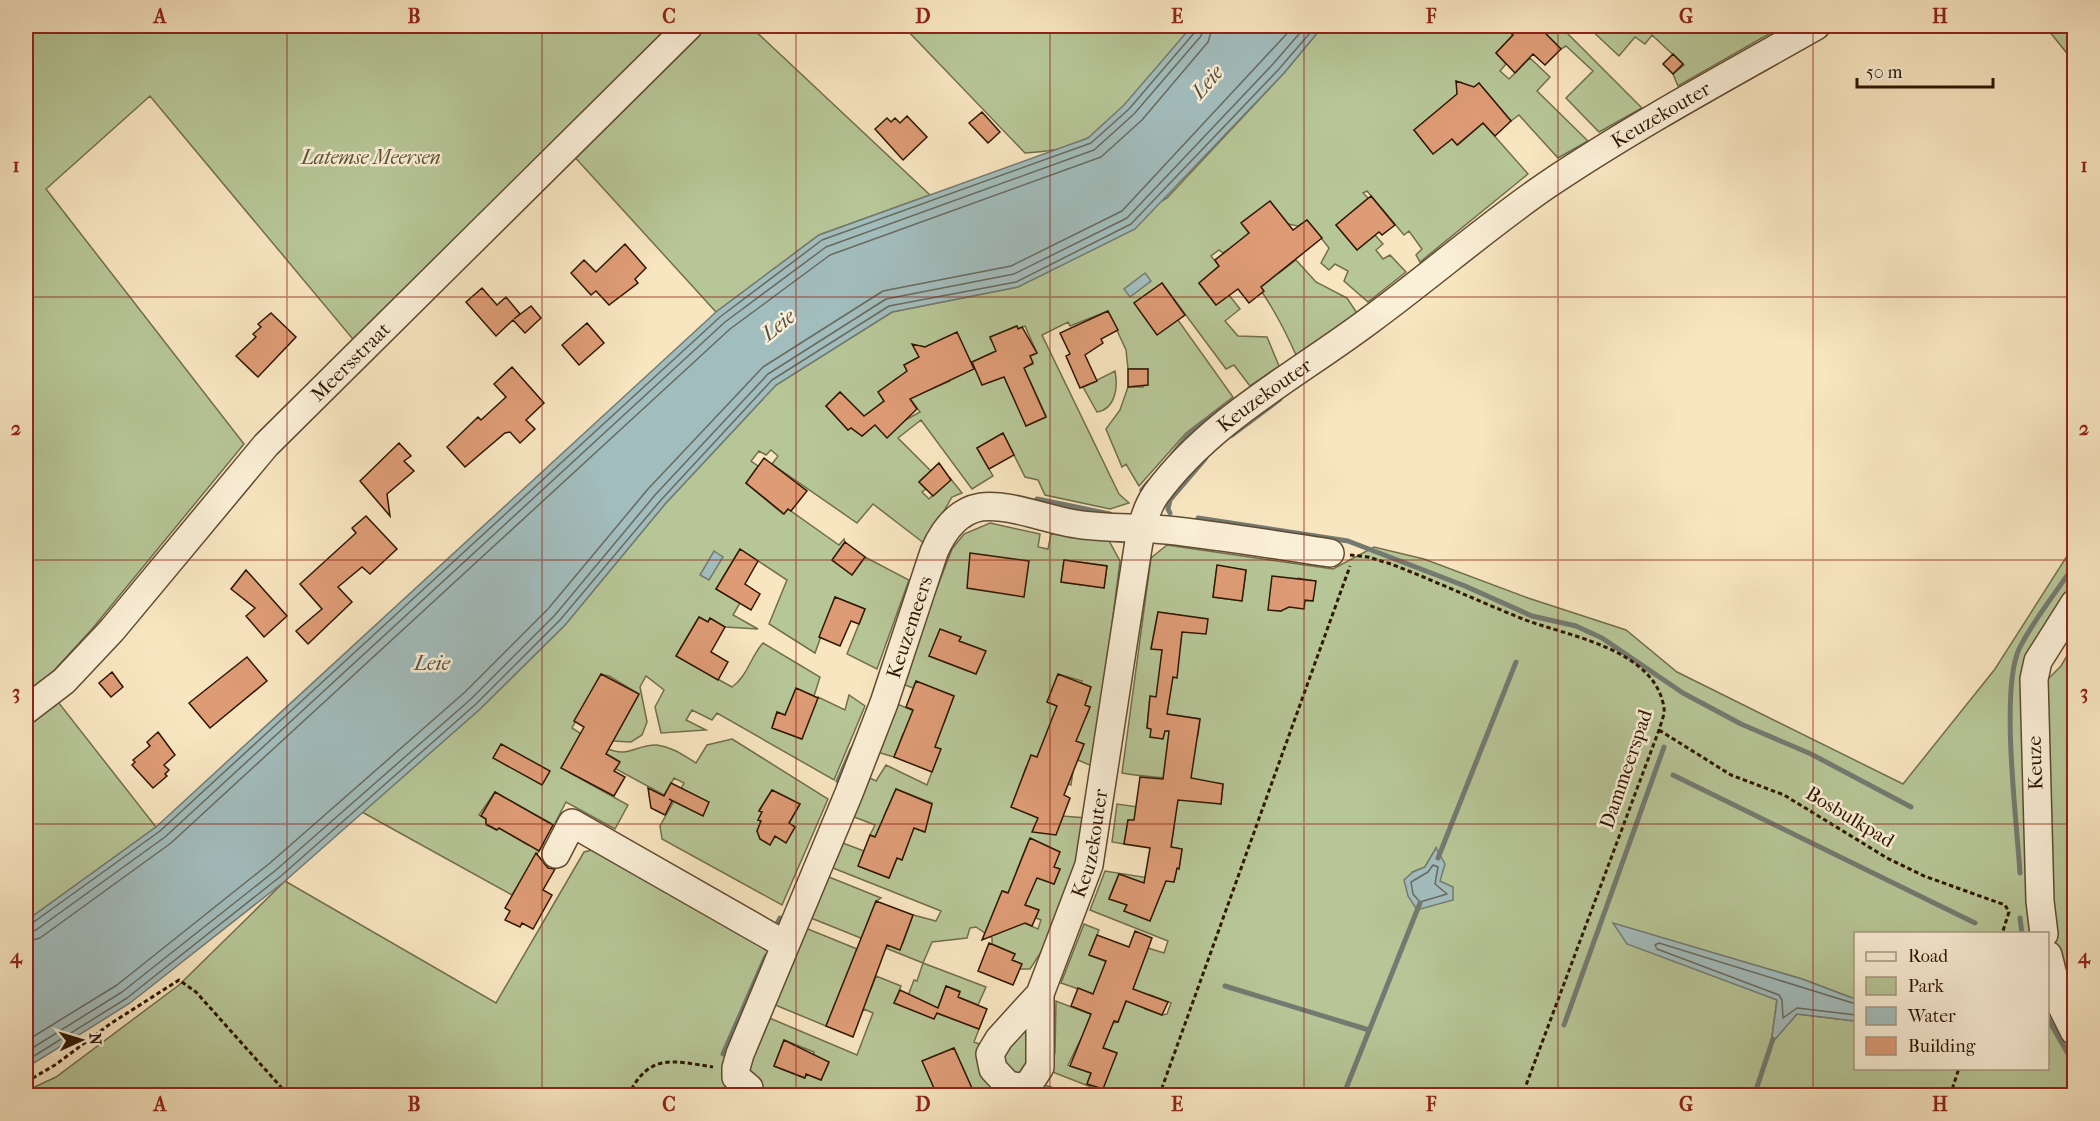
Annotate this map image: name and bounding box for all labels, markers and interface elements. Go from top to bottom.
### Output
text: A [152,5,168,28]
text: B [407,5,421,28]
text: C [662,5,676,28]
text: D [915,5,931,28]
text: E [1171,5,1183,28]
text: F [1425,5,1437,28]
text: G [1679,5,1693,28]
text: H [1932,5,1948,28]
scale bar [1857,51,1994,89]
water label: Leie [1185,60,1228,105]
text: 50 m [1866,62,1903,83]
street label: Keuzekouter [1607,76,1715,153]
park label: Latemse Meersen [299,146,441,169]
text: 1 [12,154,20,177]
text: 1 [2080,154,2088,177]
water label: Leie [755,304,800,347]
street label: Meersstraat [306,317,395,406]
street label: Keuzekouter [1212,353,1316,437]
text: 2 [11,417,21,440]
text: 2 [2079,417,2089,440]
street label: Keuzemeers [882,573,937,681]
water label: Leie [412,651,451,675]
text: 3 [12,681,20,704]
text: 3 [2080,681,2088,704]
street label: Dammeerspad [1595,705,1657,832]
street label: Keuze [2023,735,2047,790]
street label: Bosbulkpad [1802,782,1899,853]
street label: Keuzekouter [1066,787,1112,901]
legend [1854,932,2049,1070]
text: 4 [9,945,23,969]
text: 4 [2077,945,2091,969]
text: Road [1908,946,1948,967]
text: Park [1908,976,1945,997]
text: Water [1907,1006,1956,1027]
north arrow [51,1010,111,1070]
text: N [86,1032,105,1047]
text: Building [1908,1036,1976,1057]
text: A [152,1093,168,1116]
text: B [407,1093,421,1116]
text: C [662,1093,676,1116]
text: D [915,1093,931,1116]
text: E [1171,1093,1183,1116]
text: F [1425,1093,1437,1116]
text: G [1679,1093,1693,1116]
text: H [1932,1093,1948,1116]

